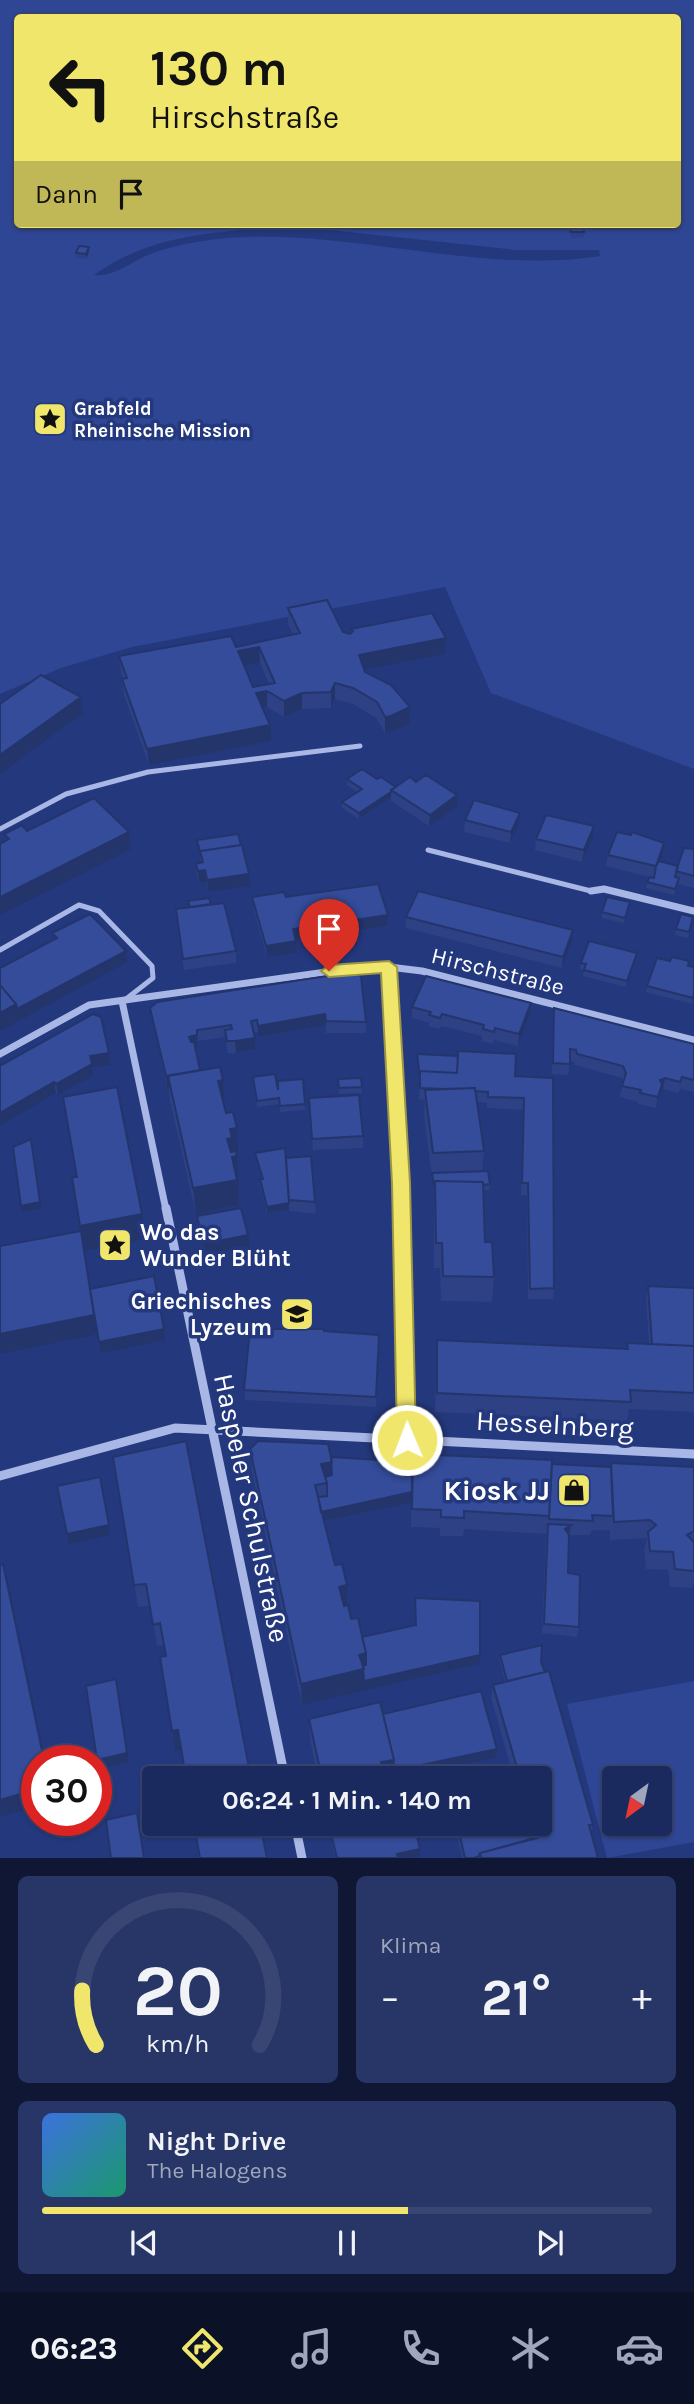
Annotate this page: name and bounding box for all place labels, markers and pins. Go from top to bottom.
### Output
place label: Grabfeld Rheinische Mission [74,398,251,442]
place icon: Grabfeld Rheinische Mission [31,400,69,438]
pin [299,899,359,971]
place label: Wo das Wunder Blüht [140,1219,291,1272]
place icon: Wo das Wunder Blüht [96,1226,134,1264]
place label: Griechisches Lyzeum [131,1288,272,1341]
school or university icon: Griechisches Lyzeum [278,1295,316,1333]
shop icon: Kiosk JJ [555,1471,593,1509]
place label: Kiosk JJ [443,1474,550,1507]

